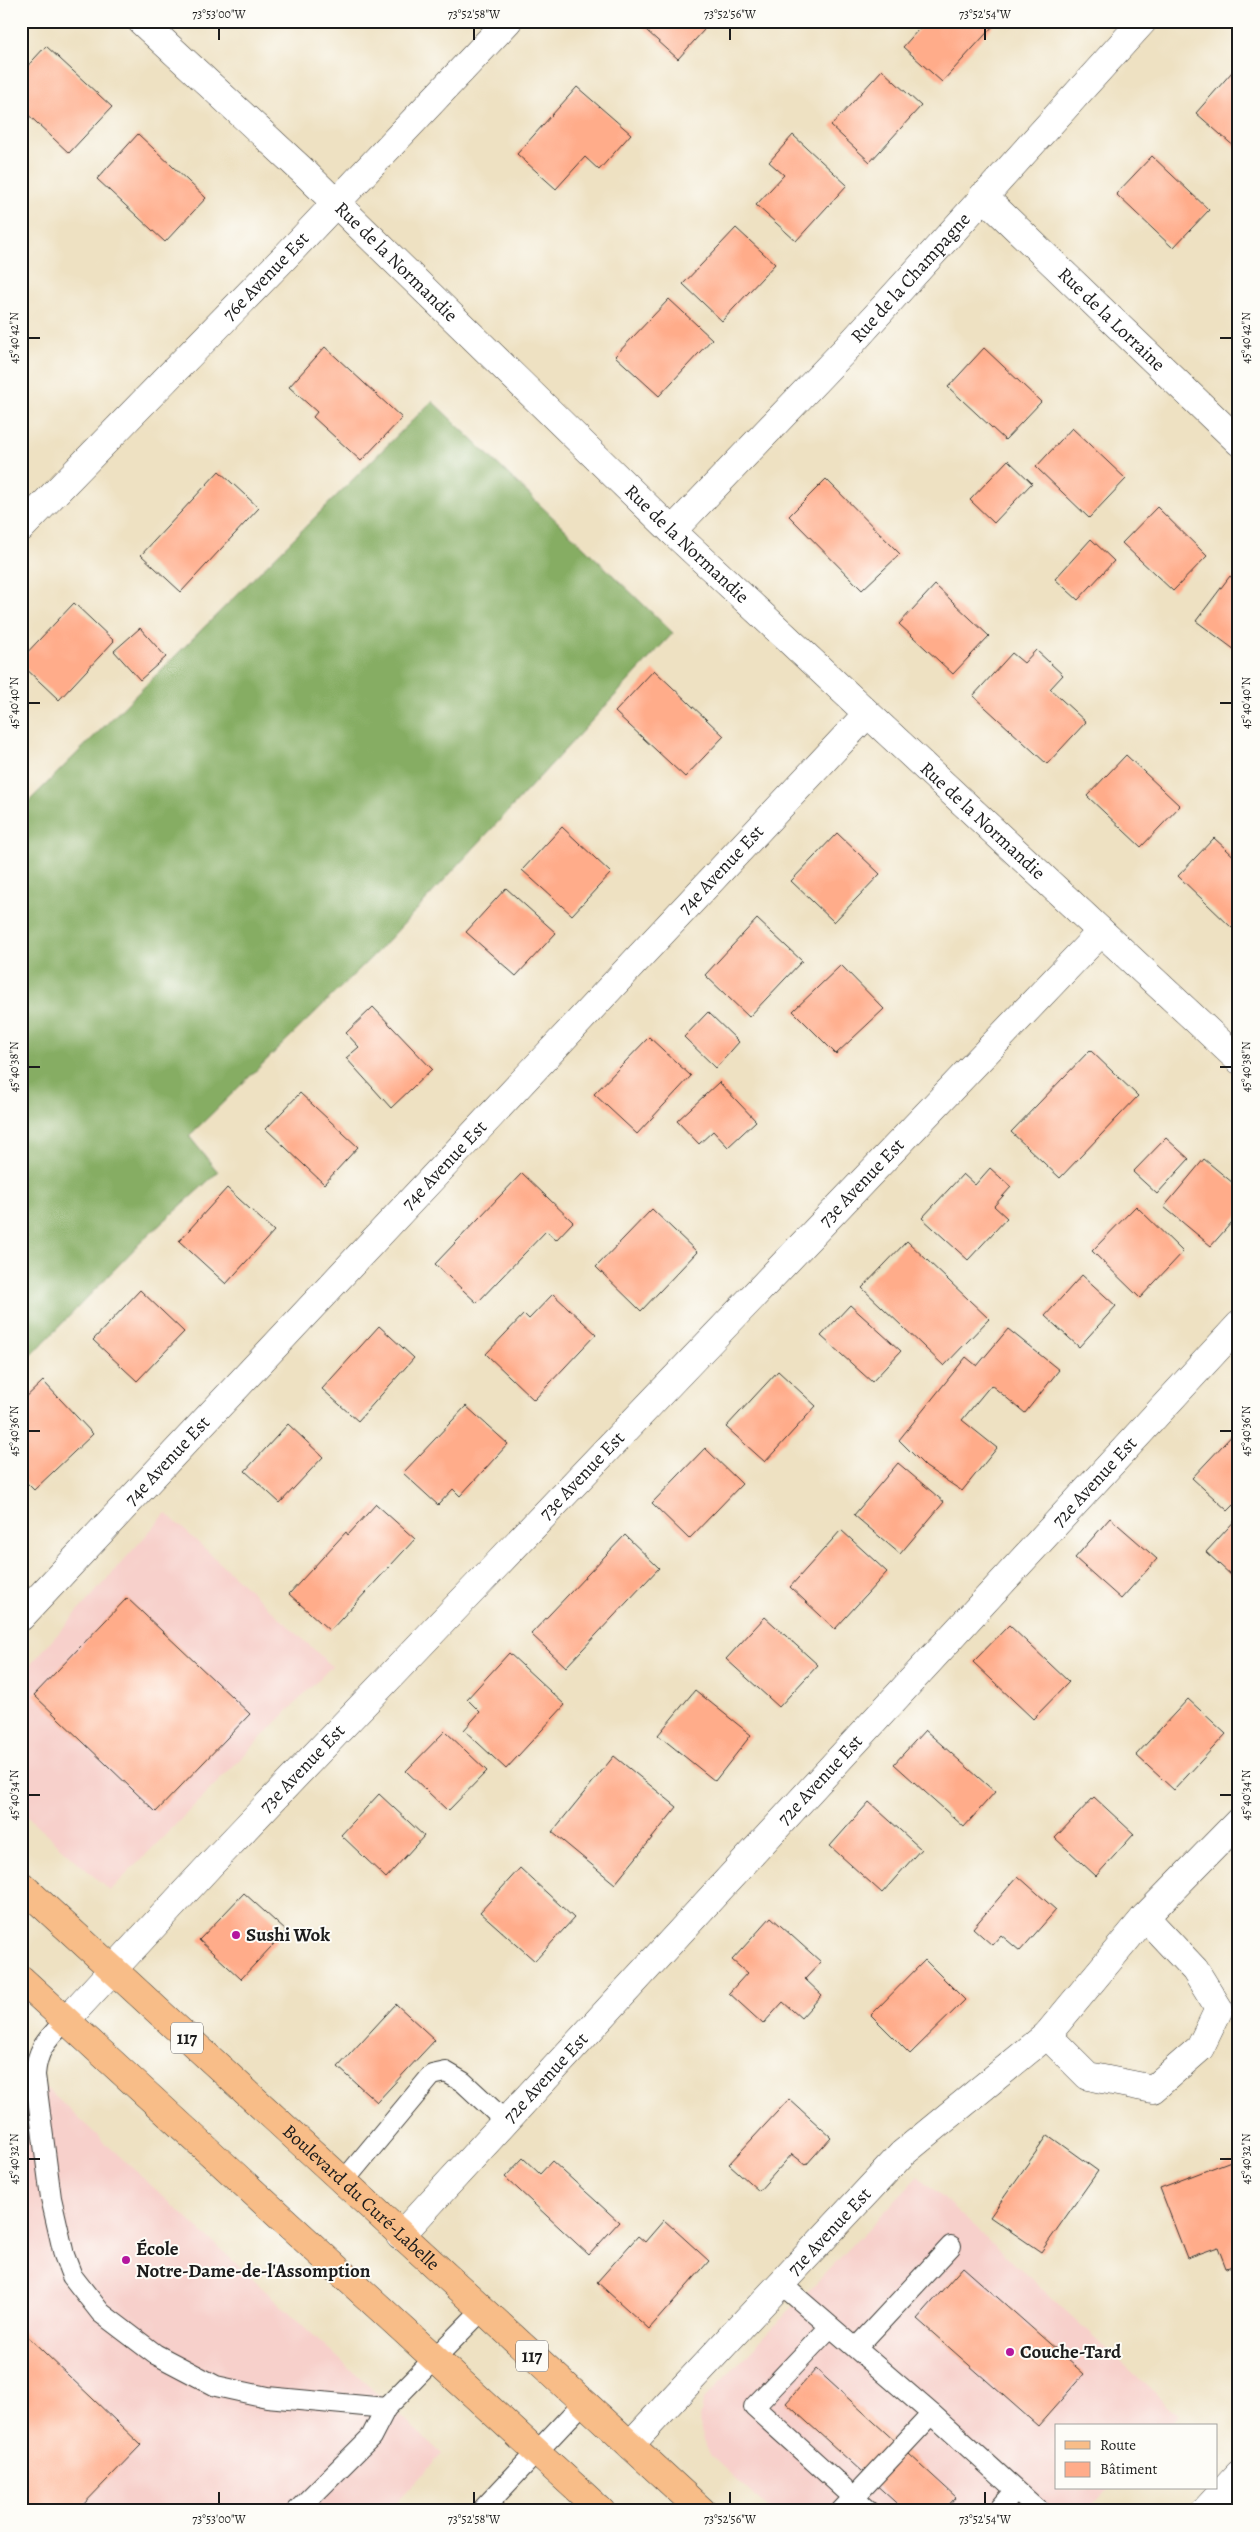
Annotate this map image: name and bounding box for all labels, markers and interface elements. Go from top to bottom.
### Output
text: 73°53'00"W [192,6,247,22]
text: 73°52'58"W [448,6,501,22]
text: 73°52'56"W [704,6,757,22]
text: 73°52'54"W [959,6,1012,22]
street label: Rue de la Normandie [329,196,463,328]
street label: Rue de la Champagne [845,207,976,349]
street label: 76e Avenue Est [217,226,315,327]
street label: Rue de la Lorraine [1052,261,1171,377]
text: 45°40'42"N [6,312,22,364]
text: 45°40'42"N [1238,312,1254,364]
street label: Rue de la Normandie [619,479,755,609]
text: 45°40'40"N [6,677,22,729]
text: 45°40'40"N [1238,677,1254,729]
street label: Rue de la Normandie [914,756,1051,886]
street label: 74e Avenue Est [673,819,770,920]
text: 45°40'38"N [6,1041,22,1093]
text: 45°40'38"N [1238,1041,1254,1093]
street label: 74e Avenue Est [396,1115,493,1216]
street label: 73e Avenue Est [813,1133,910,1233]
text: 45°40'36"N [6,1405,22,1456]
text: 45°40'36"N [1238,1405,1254,1456]
street label: 74e Avenue Est [119,1410,216,1511]
street label: 73e Avenue Est [533,1426,631,1526]
street label: 72e Avenue Est [1046,1431,1143,1533]
street label: 73e Avenue Est [254,1718,351,1819]
street label: 72e Avenue Est [772,1729,868,1831]
text: 45°40'34"N [6,1769,22,1820]
text: 45°40'34"N [1238,1769,1254,1820]
place label: Sushi Wok [246,1922,330,1948]
marker: Sushi Wok [230,1929,242,1941]
road number: 117 [171,2022,203,2054]
street label: 72e Avenue Est [497,2027,594,2129]
street label: Boulevard du Curé-Labelle [277,2119,446,2277]
text: 45°40'32"N [6,2133,22,2185]
text: 45°40'32"N [1238,2133,1254,2185]
street label: 71e Avenue Est [782,2182,877,2282]
place label: École Notre-Dame-de-l'Assomption [136,2236,371,2284]
marker: École Notre-Dame-de-l'Assomption [120,2254,132,2266]
place label: Couche-Tard [1020,2339,1122,2365]
road number: 117 [516,2340,548,2372]
marker: Couche-Tard [1004,2346,1016,2358]
legend [1055,2424,1218,2490]
text: Route [1100,2435,1136,2455]
text: Bâtiment [1100,2459,1158,2479]
text: 73°53'00"W [192,2511,247,2527]
text: 73°52'58"W [448,2511,501,2527]
text: 73°52'56"W [704,2511,757,2527]
text: 73°52'54"W [959,2511,1012,2527]

